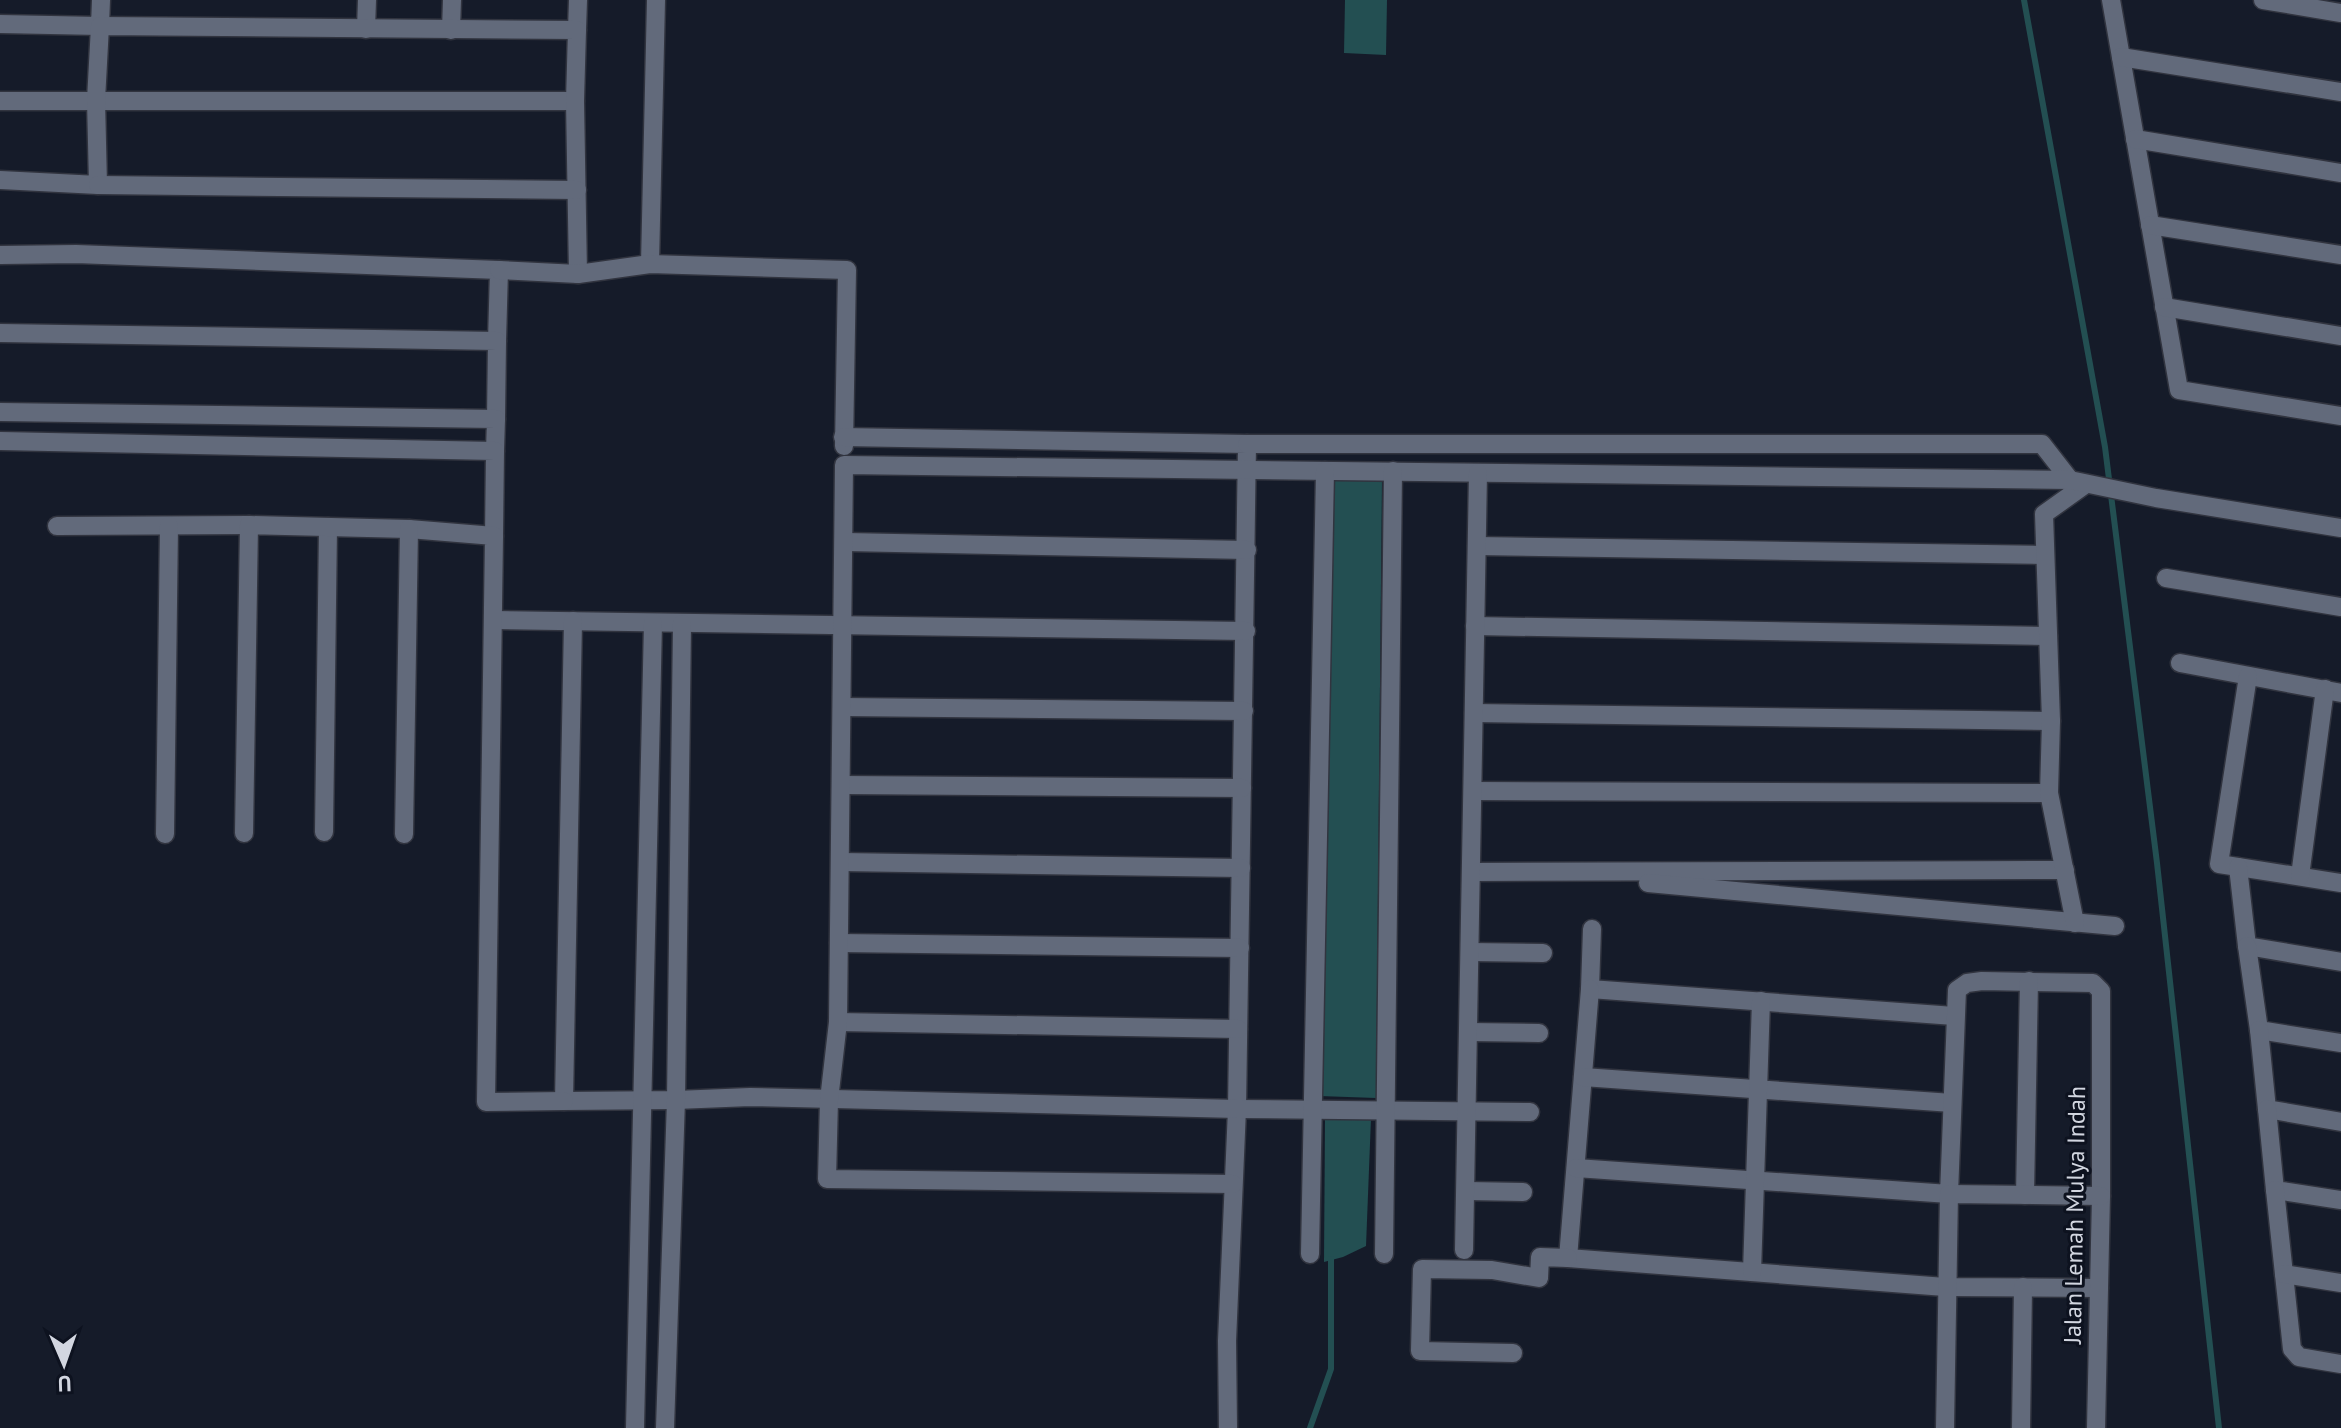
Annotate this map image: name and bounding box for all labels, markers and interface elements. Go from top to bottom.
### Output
street label: Jalan Lemah Mulya Indah [2057,1086,2092,1345]
north arrow [24,1324,104,1404]
text: U [57,1370,72,1398]

